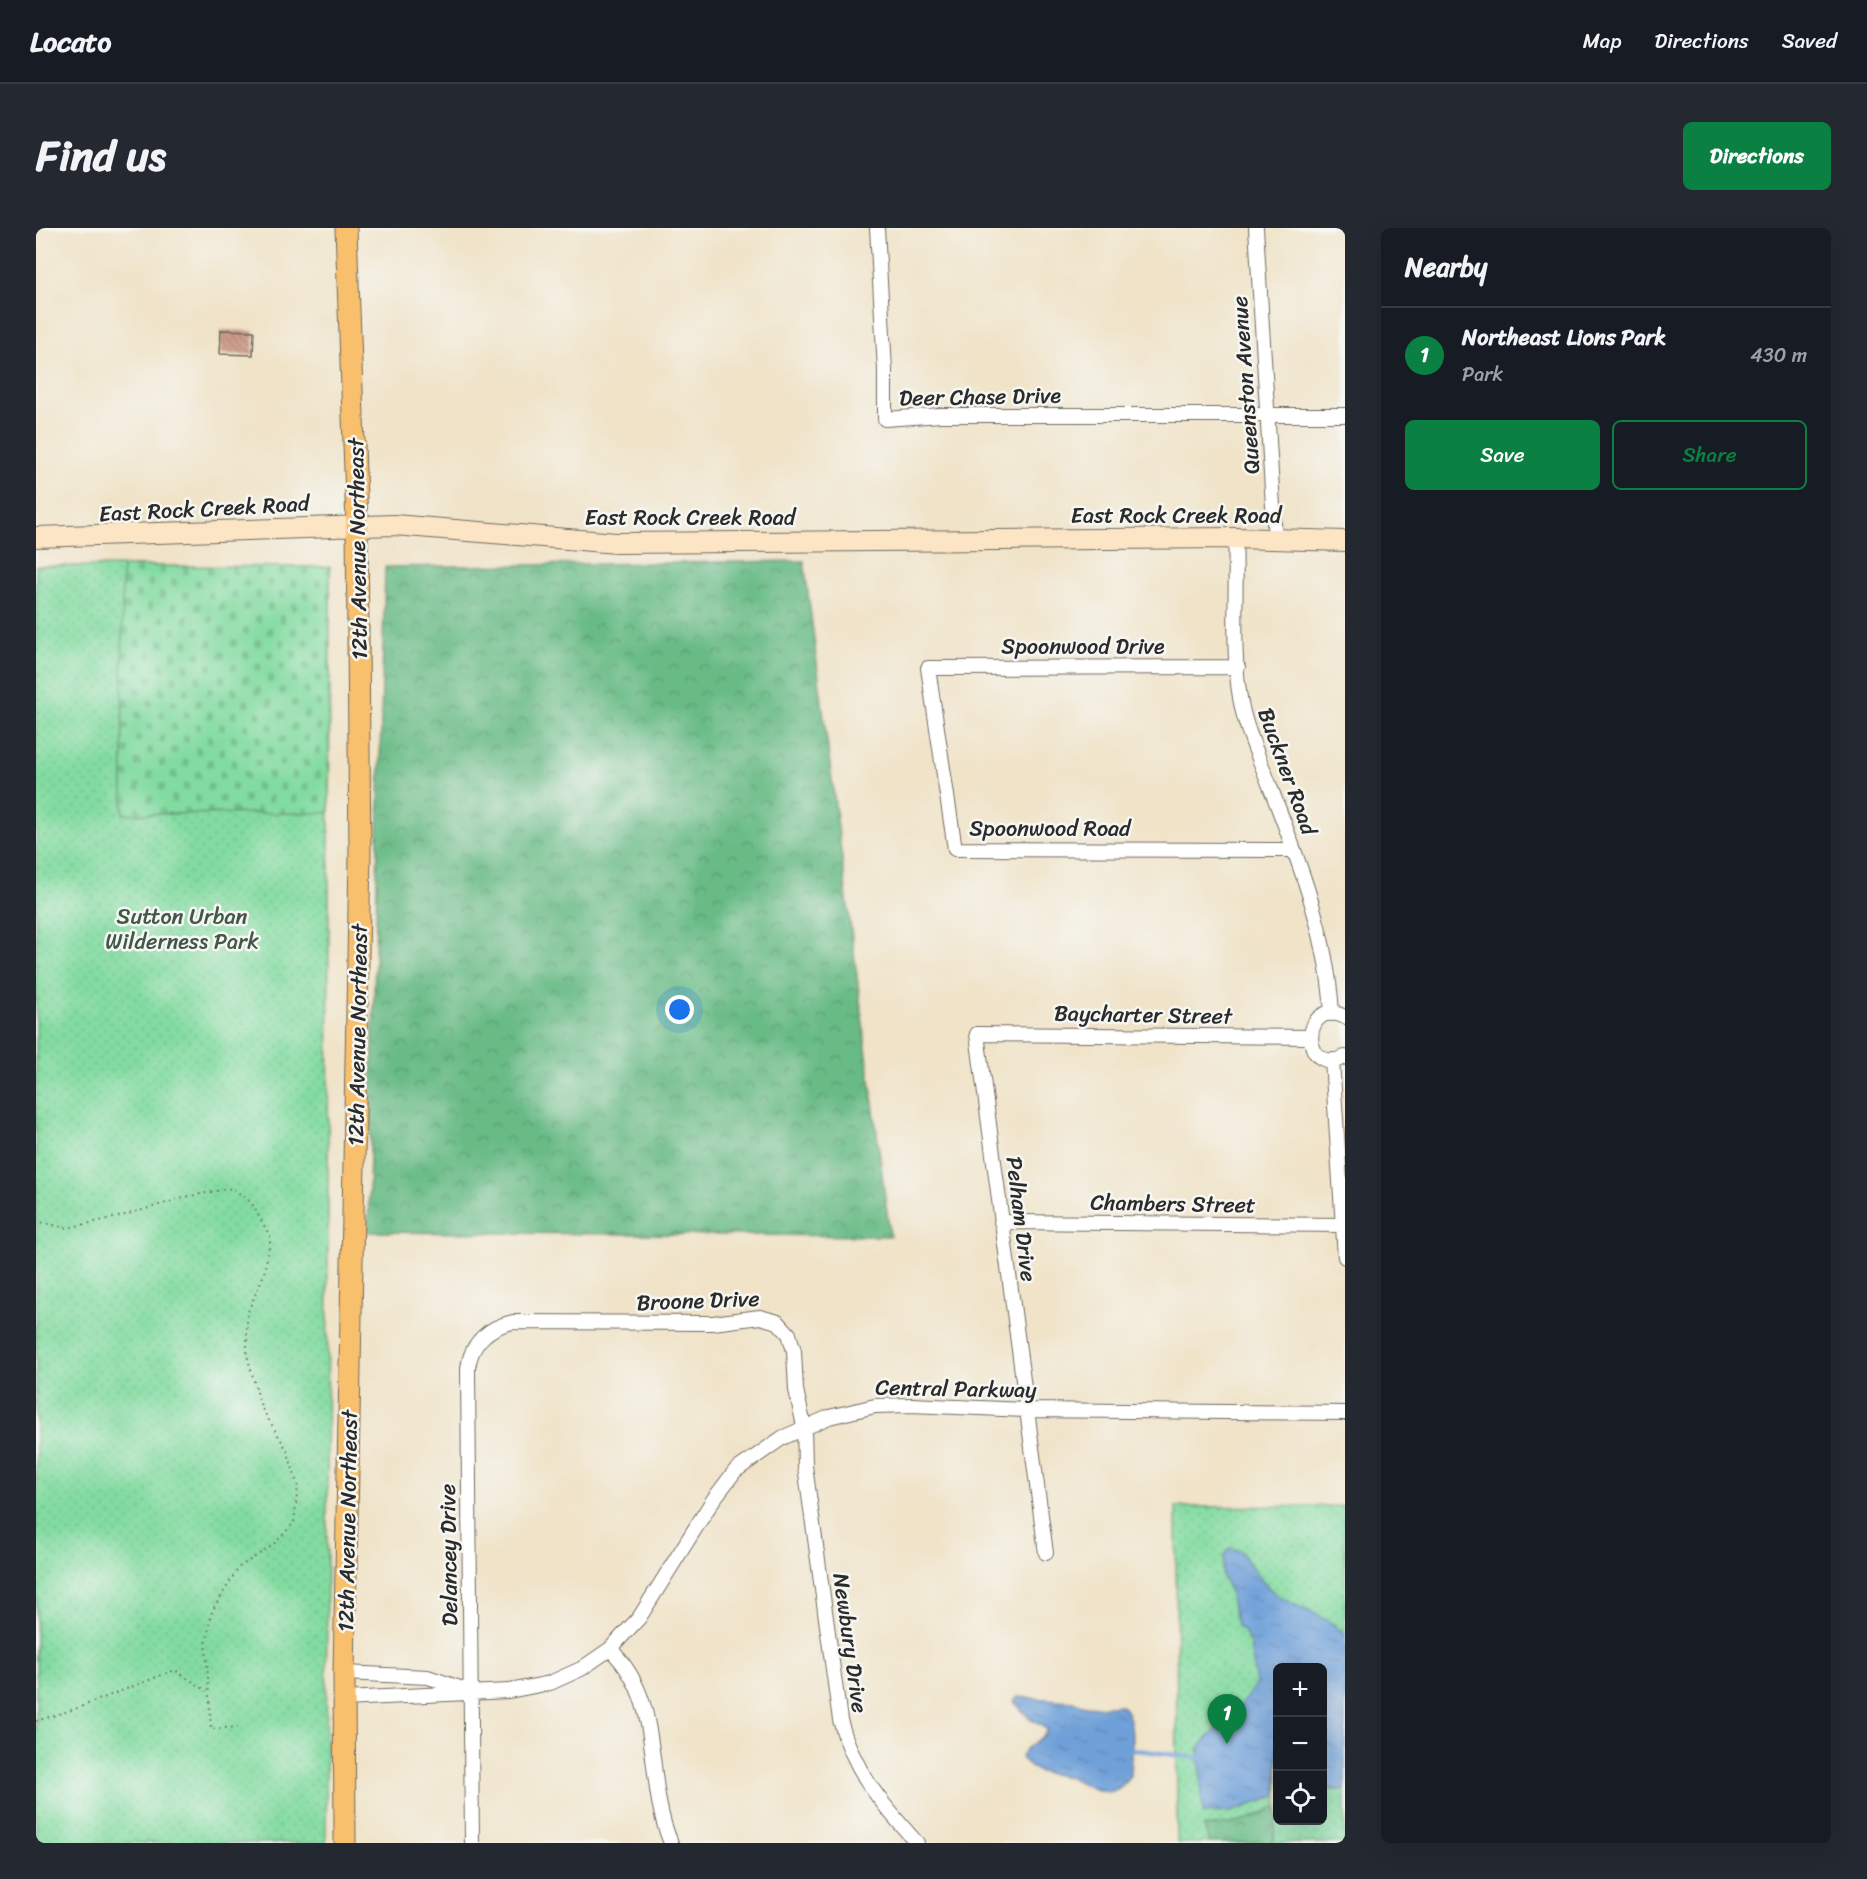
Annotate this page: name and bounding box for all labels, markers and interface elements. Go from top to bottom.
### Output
text: Locato [30,17,111,66]
text: Map [1583,22,1621,60]
text: Directions [1654,22,1749,60]
text: Saved [1782,22,1837,60]
text: Find us [36,119,166,193]
button: Directions [1683,122,1831,190]
text: Nearby [1405,244,1487,290]
street label: Queenston Avenue [1220,295,1271,475]
text: Northeast Lions Park [1462,318,1666,357]
text: 1 [1420,338,1429,373]
text: 430 m [1750,338,1807,373]
text: Park [1462,357,1503,392]
street label: Deer Chase Drive [899,376,1062,417]
button: Save [1405,420,1600,490]
button: Share [1612,420,1807,490]
street label: 12th Avenue Northeast [336,436,379,660]
street label: East Rock Creek Road [98,483,312,533]
street label: East Rock Creek Road [1071,496,1283,535]
street label: East Rock Creek Road [585,498,797,537]
street label: Spoonwood Drive [1001,627,1165,666]
street label: Buckner Road [1246,702,1329,842]
street label: Spoonwood Road [969,809,1132,848]
park label: Sutton Urban Wilderness Park [105,897,259,961]
street label: 12th Avenue Northeast [336,923,379,1146]
street label: Baycharter Street [1054,993,1233,1036]
your location [665,995,694,1024]
street label: Pelham Drive [994,1154,1049,1284]
street label: Chambers Street [1090,1183,1256,1224]
street label: Broone Drive [636,1279,760,1322]
street label: Central Parkway [875,1368,1038,1409]
street label: 12th Avenue Northeast [326,1409,369,1632]
street label: Delancey Drive [428,1484,469,1626]
street label: Newbury Drive [821,1570,880,1716]
map controls [1273,1663,1327,1825]
button: + [1273,1663,1327,1717]
pin: 1 [1208,1694,1246,1744]
button: − [1273,1717,1327,1771]
button: locate [1273,1771,1327,1825]

